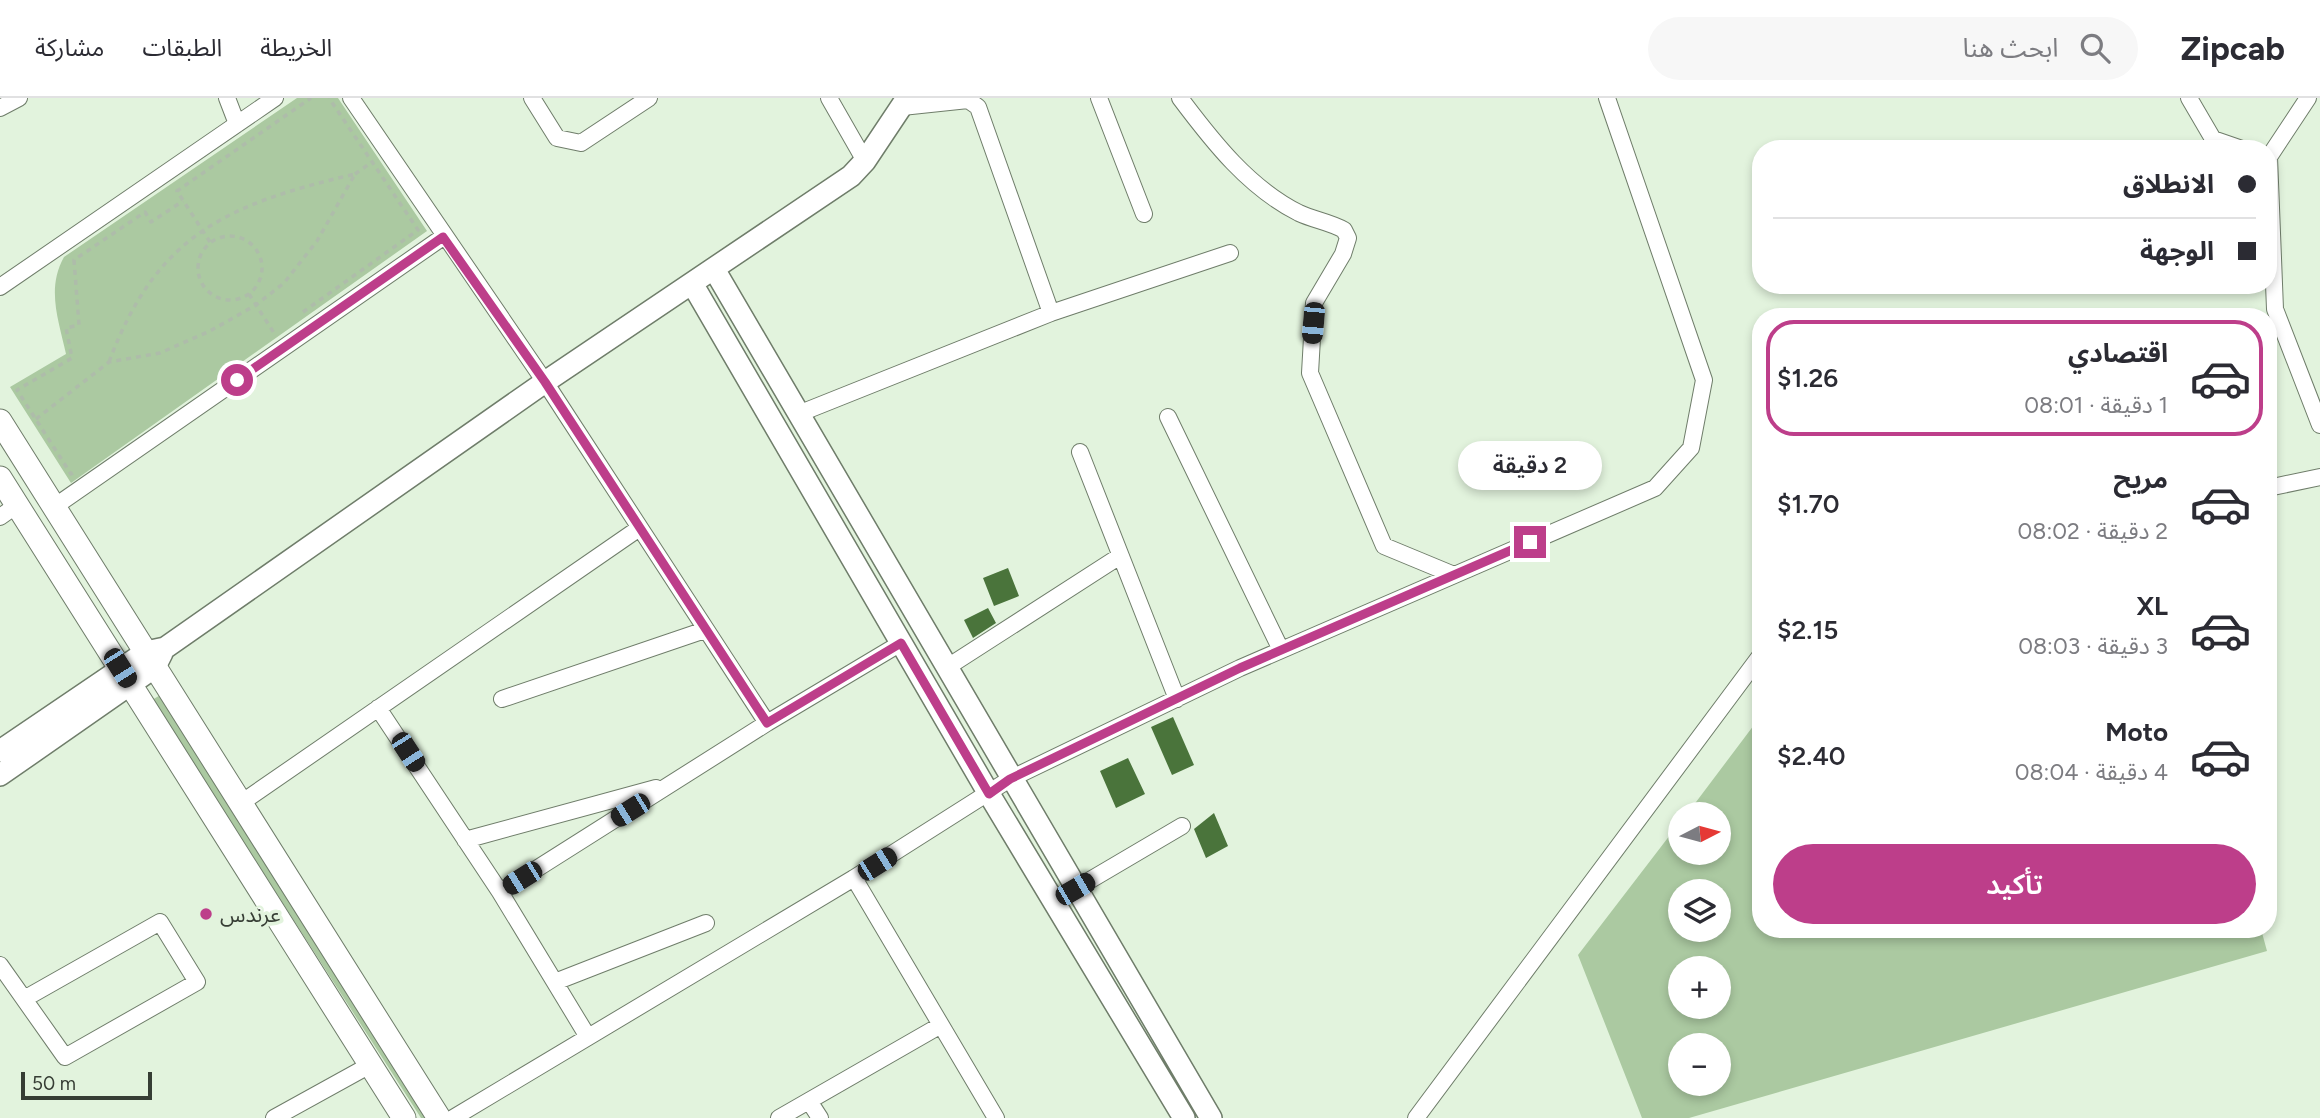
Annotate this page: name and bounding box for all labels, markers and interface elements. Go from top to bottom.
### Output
search box [1648,17,2138,80]
icon: search [2076,29,2114,67]
text: Zipcab [2180,29,2285,68]
text: ابحث هنا [1962,32,2058,64]
text: مشاركة [35,33,104,62]
text: الطبقات [142,33,222,62]
text: الخريطة [260,33,332,62]
text: الانطلاق [2123,168,2214,200]
text: الوجهة [2140,235,2214,267]
car [1301,301,1326,345]
text: اقتصادي [2068,337,2168,369]
icon: car [2189,347,2252,410]
text: $1.26 [1777,362,1838,394]
route start [221,364,253,396]
text: 1 دقيقة · 08:01 [2024,391,2168,419]
callout: 2 دقيقة [1458,440,1602,490]
text: 2 دقيقة [1493,451,1567,479]
text: مريح [2113,463,2168,495]
icon: car [2189,473,2252,536]
text: $1.70 [1777,488,1839,520]
text: 2 دقيقة · 08:02 [2018,517,2168,545]
route end [1514,526,1546,558]
text: XL [2136,590,2168,622]
icon: car [2189,599,2252,662]
text: $2.15 [1777,614,1838,646]
text: 3 دقيقة · 08:03 [2018,632,2168,660]
car [100,645,141,691]
text: Moto [2105,716,2168,748]
icon: car [2189,725,2252,788]
car [388,729,429,775]
text: $2.40 [1777,740,1845,772]
text: 4 دقيقة · 08:04 [2015,758,2168,786]
car [607,790,654,830]
north arrow [1668,802,1731,864]
map controls [1668,802,1731,1096]
car [854,844,901,884]
button: تأكيد [1773,844,2256,924]
car [499,858,546,898]
car [1052,869,1099,909]
button: layers [1668,879,1731,942]
place label: عرندس [220,902,280,927]
marker: عرندس [198,906,214,922]
button: + [1668,956,1731,1019]
button: − [1668,1033,1731,1096]
scale bar [21,1069,152,1101]
text: 50 m [32,1072,76,1095]

